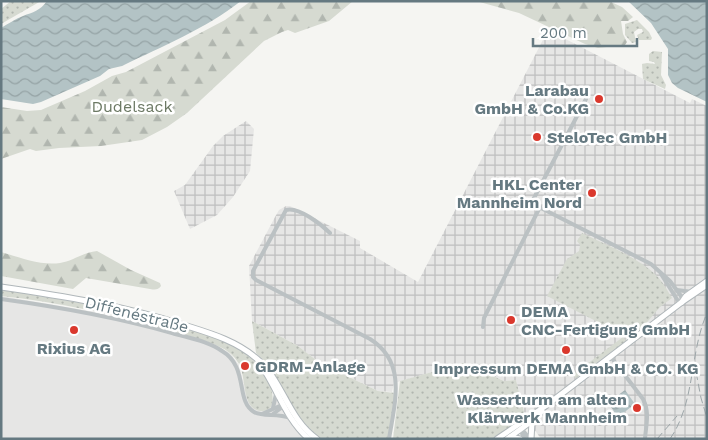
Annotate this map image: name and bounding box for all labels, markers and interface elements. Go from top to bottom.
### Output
scale bar [533,15,637,47]
text: 200 m [540,24,587,42]
place label: Larabau GmbH & Co.KG [474,81,589,118]
marker: Larabau GmbH & Co.KG [593,93,605,105]
park label: Dudelsack [91,97,173,116]
place label: SteloTec GmbH [547,128,667,147]
marker: SteloTec GmbH [531,131,543,143]
place label: HKL Center Mannheim Nord [457,175,582,212]
marker: HKL Center Mannheim Nord [586,187,598,199]
street label: Diffenéstraße [83,292,191,337]
place label: DEMA CNC-Fertigung GmbH [521,302,690,339]
marker: DEMA CNC-Fertigung GmbH [505,314,517,326]
marker: Rixius AG [68,324,80,336]
place label: Rixius AG [37,339,111,358]
marker: Impressum DEMA GmbH & CO. KG [560,344,572,356]
place label: GDRM-Anlage [255,357,365,376]
place label: Impressum DEMA GmbH & CO. KG [433,359,699,378]
marker: GDRM-Anlage [239,360,251,372]
place label: Wasserturm am alten Klärwerk Mannheim [457,390,627,427]
marker: Wasserturm am alten Klärwerk Mannheim [631,402,643,414]

